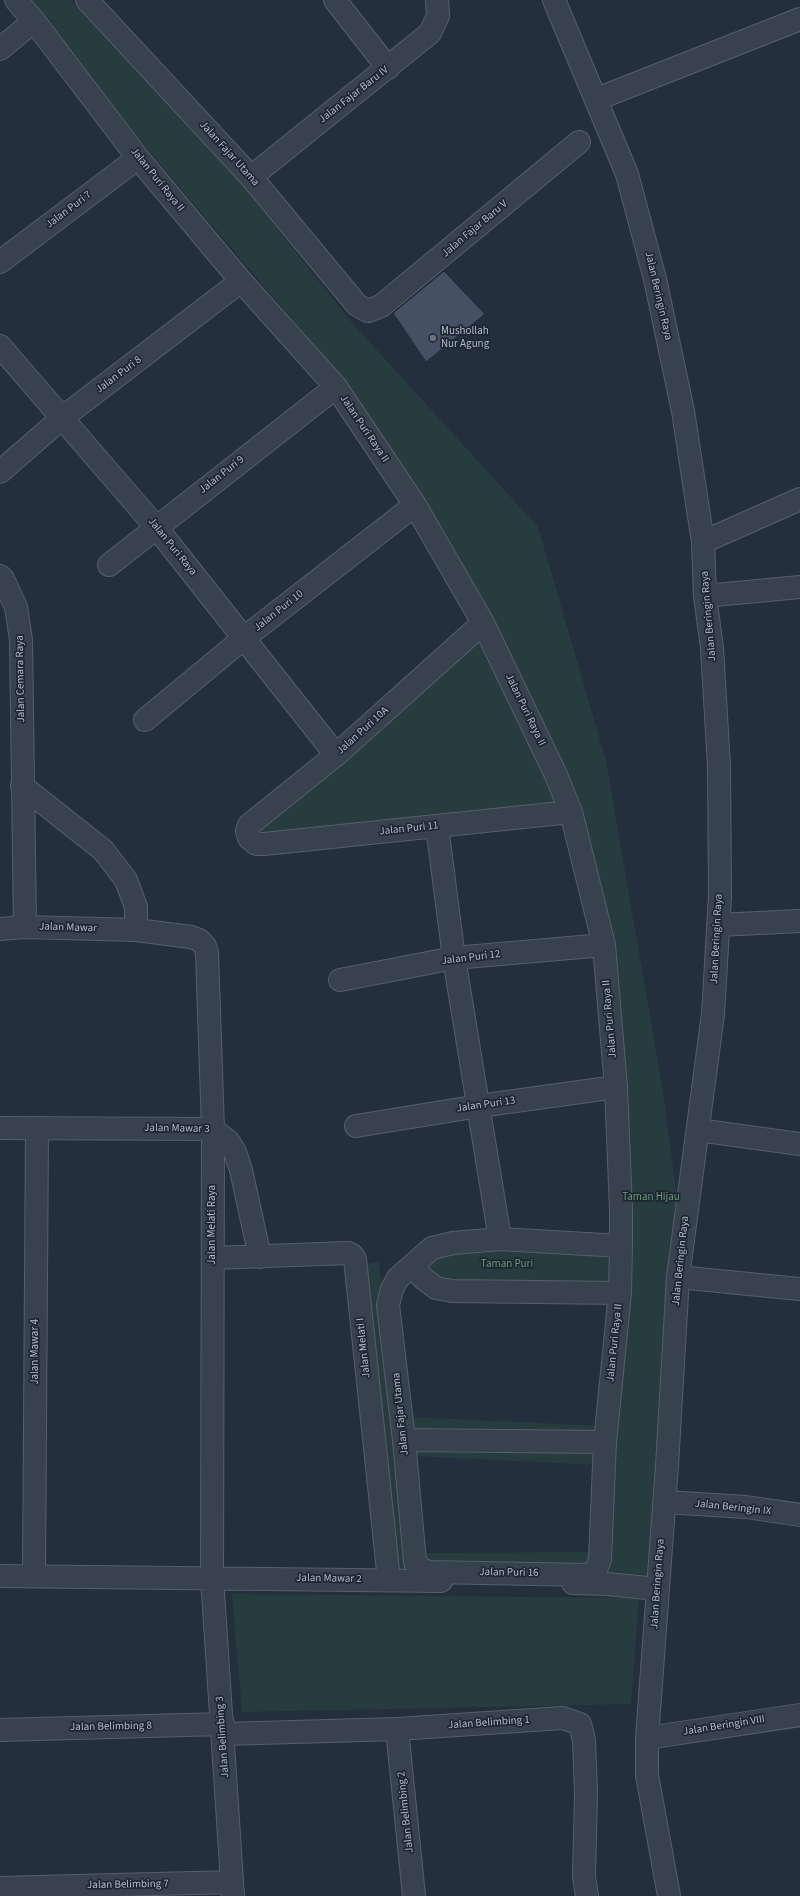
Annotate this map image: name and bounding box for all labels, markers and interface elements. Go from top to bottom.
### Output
street label: Jalan Fajar Baru IV [317,64,391,126]
street label: Jalan Fajar Utama [196,119,262,189]
street label: Jalan Puri Raya II [127,145,187,215]
street label: Jalan Puri 7 [44,189,94,231]
street label: Jalan Fajar Baru V [439,198,511,260]
street label: Jalan Beringin Raya [641,250,675,342]
place label: Mushollah Nur Agung [441,325,489,351]
marker: Mushollah Nur Agung [428,333,438,343]
street label: Jalan Puri 8 [94,354,144,396]
street label: Jalan Puri Raya II [337,393,391,465]
street label: Jalan Puri 9 [197,453,247,497]
street label: Jalan Puri Raya [145,515,199,579]
street label: Jalan Beringin Raya [698,570,720,662]
street label: Jalan Puri 10 [252,588,306,634]
street label: Jalan Cemara Raya [14,635,28,723]
street label: Jalan Puri Raya II [502,672,548,748]
street label: Jalan Puri 10A [334,704,392,758]
street label: Jalan Puri 11 [379,819,439,839]
street label: Jalan Beringin Raya [708,893,726,985]
street label: Jalan Mawar [39,920,97,936]
street label: Jalan Puri 12 [441,948,501,968]
street label: Jalan Puri Raya II [600,979,620,1059]
street label: Jalan Puri 13 [456,1094,516,1116]
street label: Jalan Mawar 3 [144,1122,210,1136]
street label: Jalan Melati Raya [206,1185,220,1265]
park label: Taman Hijau [622,1191,680,1205]
street label: Jalan Beringin Raya [670,1215,692,1307]
park label: Taman Puri [481,1258,533,1272]
street label: Jalan Puri Raya II [604,1303,626,1383]
street label: Jalan Melati I [354,1317,374,1379]
street label: Jalan Mawar 4 [29,1319,43,1385]
street label: Jalan Fajar Utama [390,1372,412,1456]
street label: Jalan Beringin IX [694,1497,772,1519]
street label: Jalan Beringin Raya [648,1538,668,1630]
street label: Jalan Puri 16 [479,1566,539,1580]
street label: Jalan Mawar 2 [296,1572,362,1586]
street label: Jalan Belimbing 3 [214,1696,232,1778]
street label: Jalan Beringin VIII [682,1713,766,1739]
street label: Jalan Belimbing 1 [448,1714,530,1732]
street label: Jalan Belimbing 8 [70,1720,152,1734]
street label: Jalan Belimbing 2 [395,1771,417,1853]
street label: Jalan Belimbing 7 [87,1878,169,1892]

